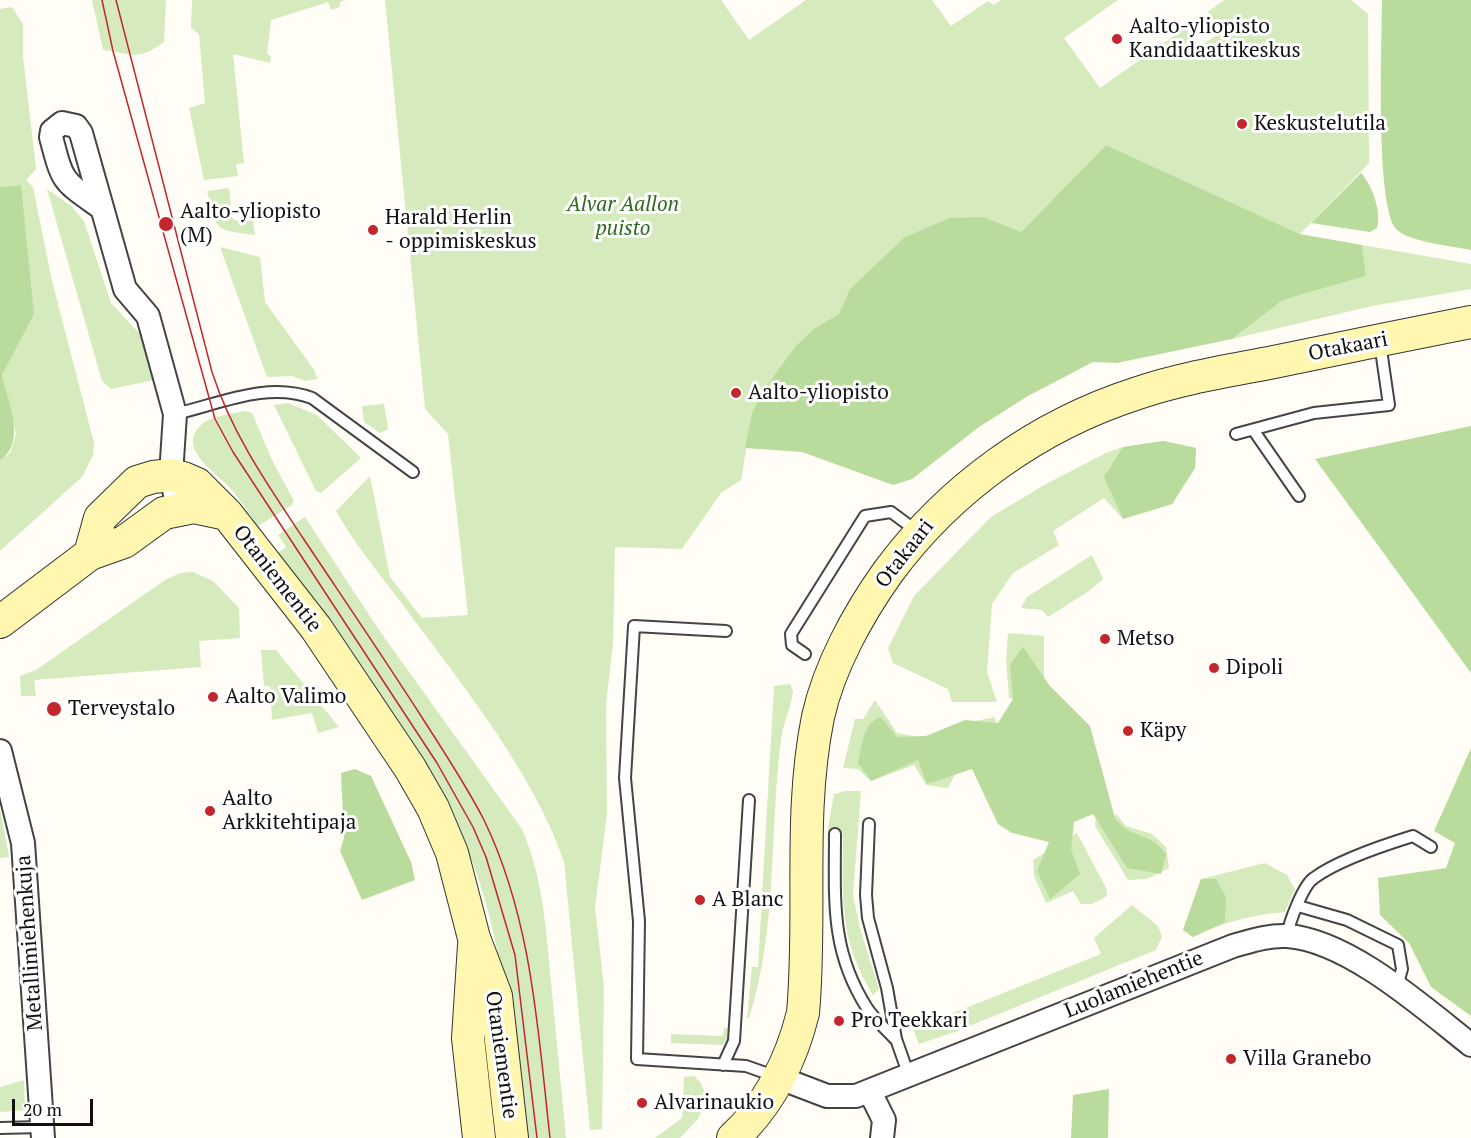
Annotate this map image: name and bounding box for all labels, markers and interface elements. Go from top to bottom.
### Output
place label: Aalto-yliopisto Kandidaattikeskus [1129,14,1301,64]
marker: Aalto-yliopisto Kandidaattikeskus [1110,32,1124,46]
place label: Keskustelutila [1254,111,1386,137]
marker: Keskustelutila [1235,117,1249,131]
park label: Alvar Aallon puisto [567,192,679,242]
place label: Aalto-yliopisto (M) [180,199,321,249]
place label: Harald Herlin - oppimiskeskus [385,205,536,255]
marker: Aalto-yliopisto (M) [157,215,175,233]
marker: Harald Herlin - oppimiskeskus [366,223,380,237]
street label: Otakaari [1306,327,1390,367]
place label: Aalto-yliopisto [748,380,889,406]
marker: Aalto-yliopisto [729,386,743,400]
street label: Otakaari [870,515,940,593]
street label: Otaniementie [227,520,327,638]
place label: Metso [1117,626,1174,652]
marker: Metso [1098,632,1112,646]
place label: Dipoli [1226,655,1283,681]
marker: Dipoli [1207,661,1221,675]
place label: Aalto Valimo [225,684,346,710]
marker: Aalto Valimo [206,690,220,704]
place label: Terveystalo [68,696,175,722]
marker: Terveystalo [45,700,63,718]
place label: Käpy [1140,718,1186,744]
marker: Käpy [1121,724,1135,738]
place label: Aalto Arkkitehtipaja [222,786,356,836]
marker: Aalto Arkkitehtipaja [203,804,217,818]
street label: Metallimiehenkuja [11,854,49,1032]
place label: A Blanc [712,887,784,913]
marker: A Blanc [693,893,707,907]
street label: Luolamiehentie [1061,946,1207,1024]
street label: Otaniementie [480,989,522,1121]
place label: Pro Teekkari [851,1008,968,1034]
marker: Pro Teekkari [832,1014,846,1028]
place label: Villa Granebo [1243,1046,1371,1072]
marker: Villa Granebo [1224,1052,1238,1066]
scale bar [15,1087,96,1125]
place label: Alvarinaukio [654,1090,774,1116]
marker: Alvarinaukio [635,1096,649,1110]
text: 20 m [23,1097,62,1121]

